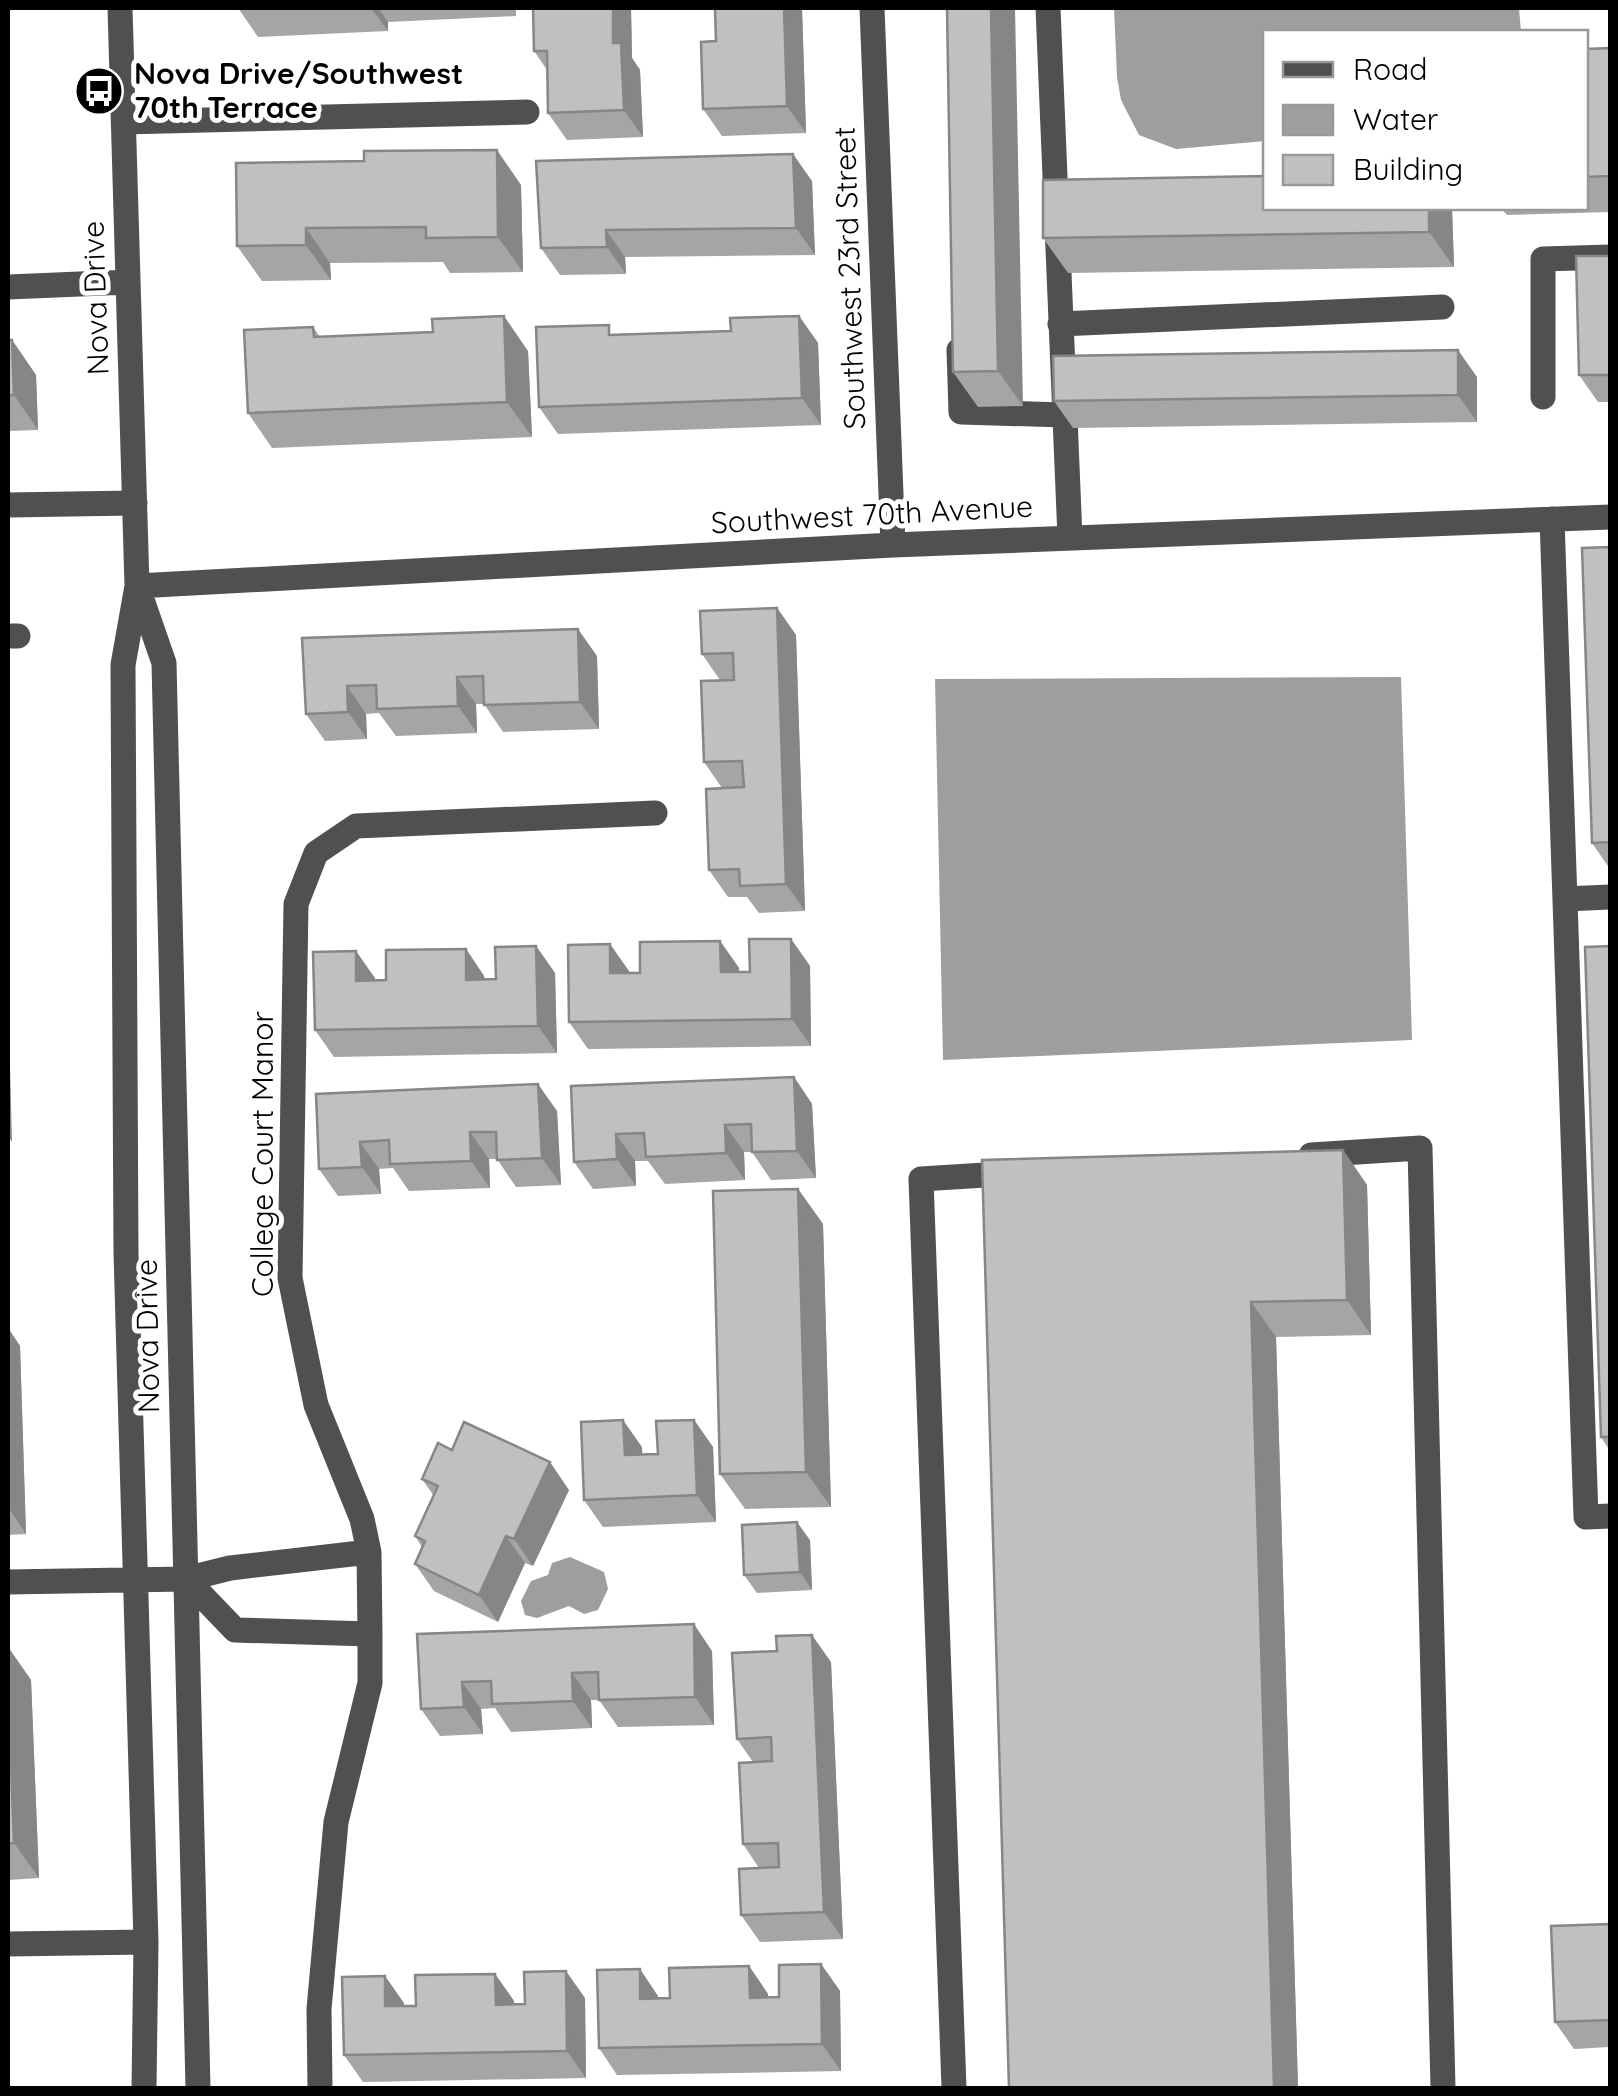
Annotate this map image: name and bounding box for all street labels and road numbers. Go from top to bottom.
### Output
street label: Southwest 23rd Street [825,126,873,430]
street label: Nova Drive [73,220,117,376]
street label: Southwest 70th Avenue [710,487,1034,541]
street label: College Court Manor [243,1011,281,1297]
street label: Nova Drive [127,1259,167,1413]

